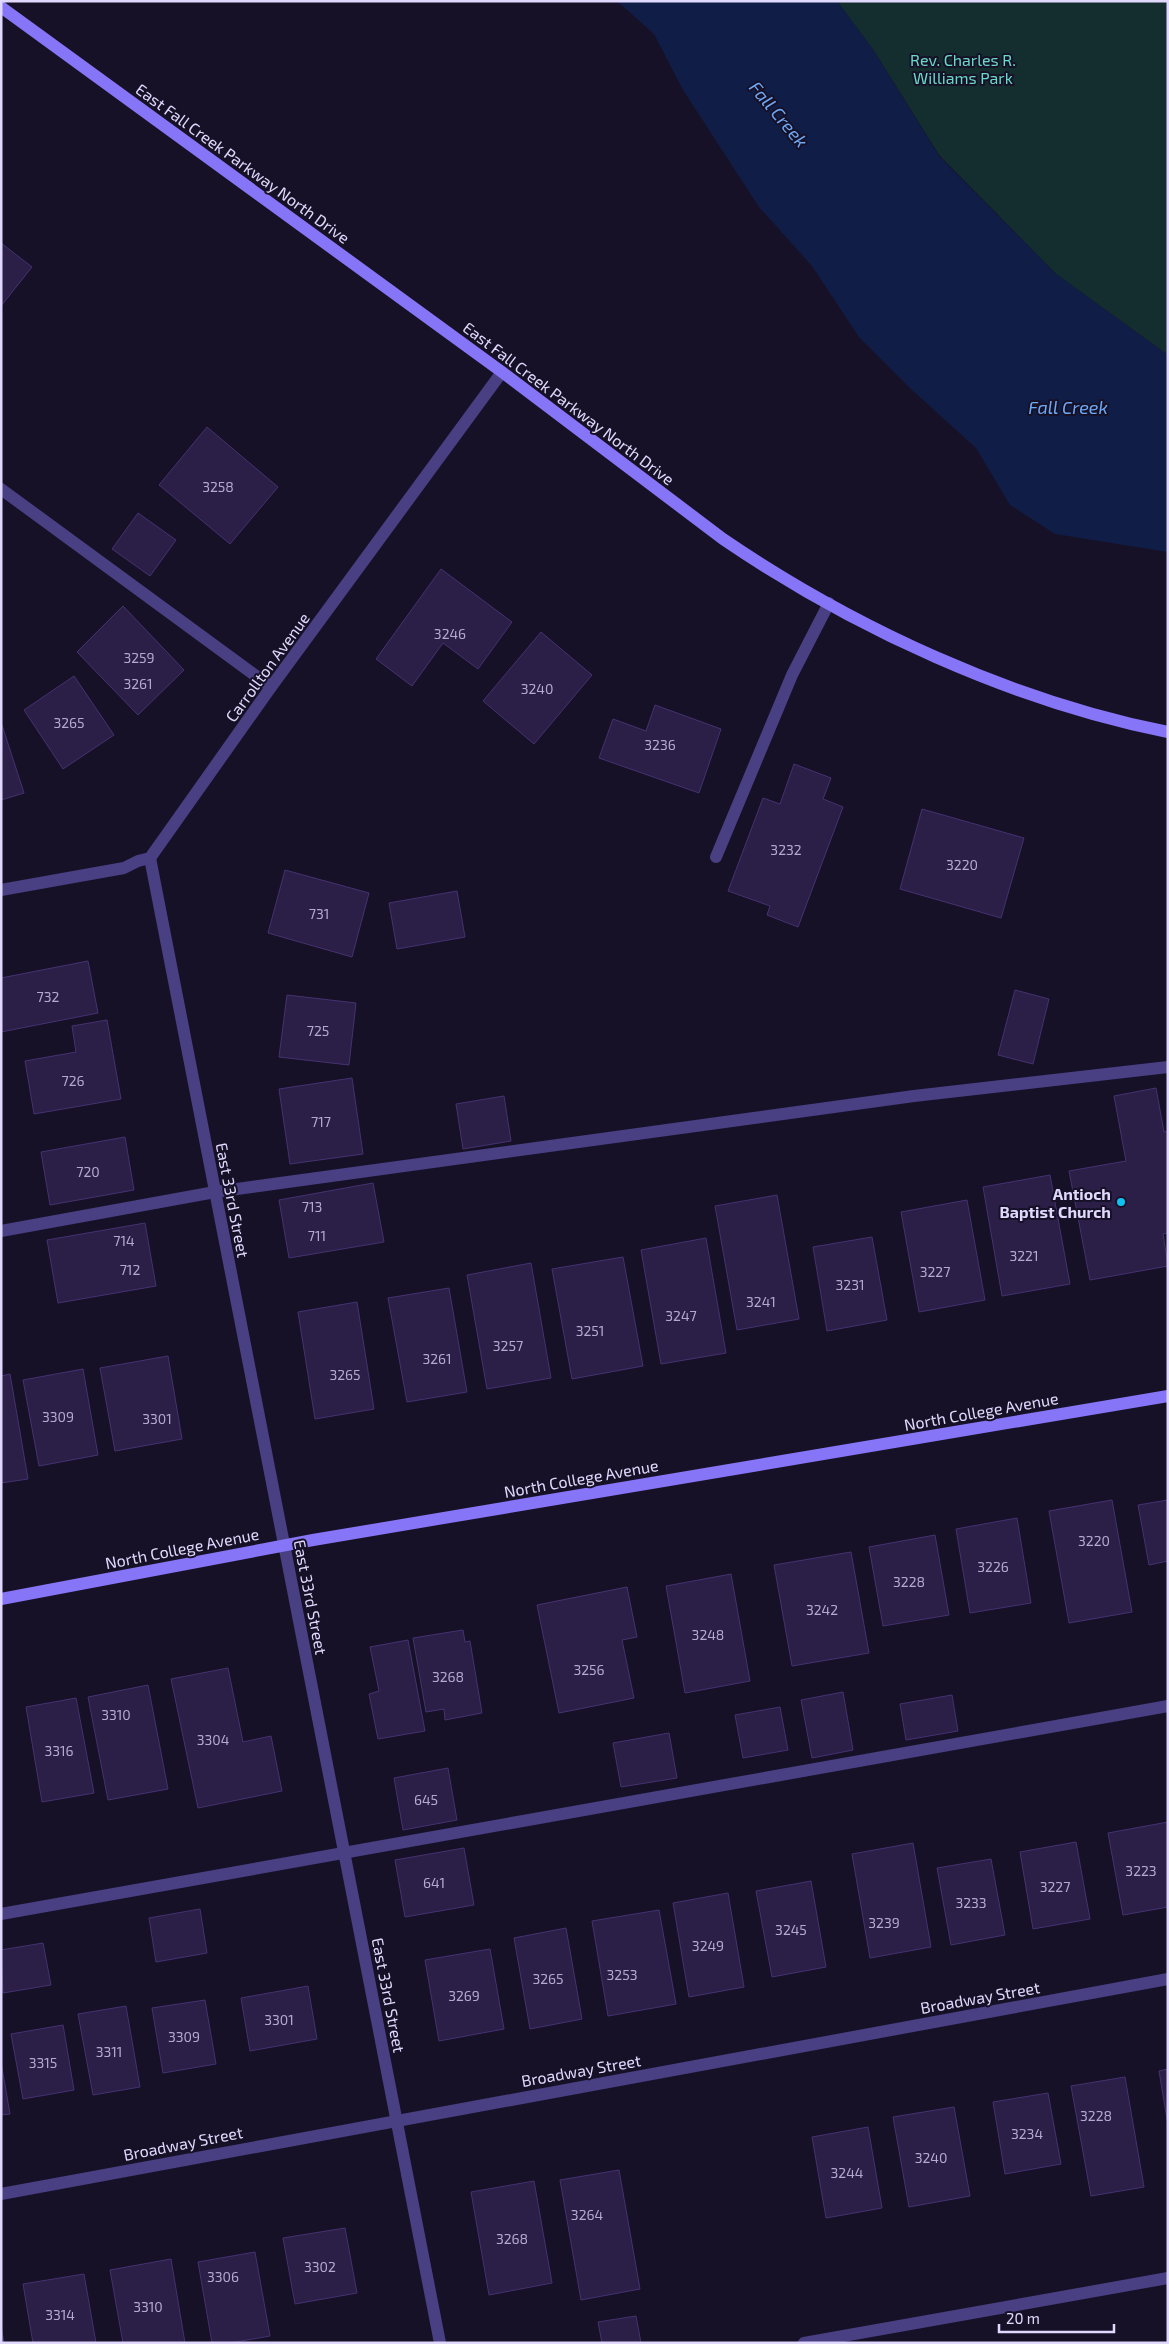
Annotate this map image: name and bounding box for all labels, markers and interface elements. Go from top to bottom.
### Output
park label: Rev. Charles R. Williams Park [910,50,1016,87]
water label: Fall Creek [745,76,813,152]
street label: East Fall Creek Parkway North Drive [132,79,354,247]
street label: East Fall Creek Parkway North Drive [460,317,678,489]
water label: Fall Creek [1028,396,1108,418]
house number: 3258 [202,478,234,495]
street label: Carrollton Avenue [221,609,313,725]
house number: 3246 [434,625,466,642]
house number: 3259 [123,649,155,666]
house number: 3261 [123,675,153,692]
house number: 3240 [521,680,553,697]
house number: 3265 [53,714,85,731]
house number: 3236 [644,736,676,753]
house number: 3232 [770,841,802,858]
house number: 3220 [946,856,978,873]
house number: 731 [309,905,329,922]
house number: 732 [37,988,60,1005]
house number: 725 [307,1022,329,1039]
house number: 726 [61,1072,85,1089]
house number: 717 [311,1113,331,1130]
street label: East 33rd Street [213,1141,253,1259]
house number: 720 [76,1163,100,1180]
place label: Antioch Baptist Church [1000,1184,1111,1221]
marker: Antioch Baptist Church [1115,1196,1127,1208]
house number: 713 [302,1198,322,1215]
house number: 711 [308,1227,326,1244]
house number: 714 [113,1232,135,1249]
house number: 3221 [1009,1247,1039,1264]
house number: 712 [120,1261,140,1278]
house number: 3227 [920,1263,950,1280]
house number: 3231 [835,1276,865,1293]
house number: 3241 [746,1293,776,1310]
house number: 3247 [665,1307,697,1324]
house number: 3251 [576,1322,604,1339]
house number: 3257 [493,1337,523,1354]
house number: 3261 [422,1350,452,1367]
house number: 3265 [329,1366,361,1383]
street label: North College Avenue [902,1388,1060,1434]
house number: 3309 [42,1408,74,1425]
house number: 3301 [142,1410,172,1427]
street label: North College Avenue [502,1455,660,1501]
street label: North College Avenue [103,1524,261,1572]
house number: 3220 [1078,1532,1110,1549]
street label: East 33rd Street [291,1538,331,1656]
house number: 3226 [977,1558,1009,1575]
house number: 3228 [893,1573,925,1590]
house number: 3242 [806,1601,838,1618]
house number: 3248 [692,1626,724,1643]
house number: 3256 [573,1661,605,1678]
house number: 3268 [432,1668,464,1685]
house number: 3310 [101,1706,131,1723]
house number: 3304 [197,1731,229,1748]
house number: 3316 [44,1742,74,1759]
house number: 645 [414,1791,438,1808]
house number: 3223 [1125,1862,1157,1879]
house number: 641 [423,1874,445,1891]
house number: 3227 [1040,1878,1070,1895]
house number: 3233 [955,1894,987,1911]
house number: 3239 [868,1914,900,1931]
house number: 3245 [775,1921,807,1938]
street label: East 33rd Street [369,1936,409,2054]
house number: 3249 [692,1937,724,1954]
house number: 3253 [607,1966,637,1983]
house number: 3265 [532,1970,564,1987]
street label: Broadway Street [919,1977,1041,2017]
house number: 3269 [448,1987,480,2004]
house number: 3301 [264,2011,294,2028]
house number: 3309 [168,2028,200,2045]
house number: 3311 [96,2043,122,2060]
street label: Broadway Street [520,2050,642,2090]
house number: 3315 [29,2054,57,2071]
house number: 3228 [1080,2107,1112,2124]
street label: Broadway Street [122,2122,244,2164]
house number: 3234 [1011,2125,1043,2142]
house number: 3240 [915,2149,947,2166]
house number: 3244 [831,2164,863,2181]
house number: 3264 [571,2206,603,2223]
house number: 3268 [496,2230,528,2247]
house number: 3302 [304,2258,336,2275]
house number: 3306 [207,2268,239,2285]
house number: 3310 [133,2298,163,2315]
scale bar [999,2302,1114,2334]
house number: 3314 [45,2306,75,2323]
text: 20 m [1006,2309,1040,2327]

